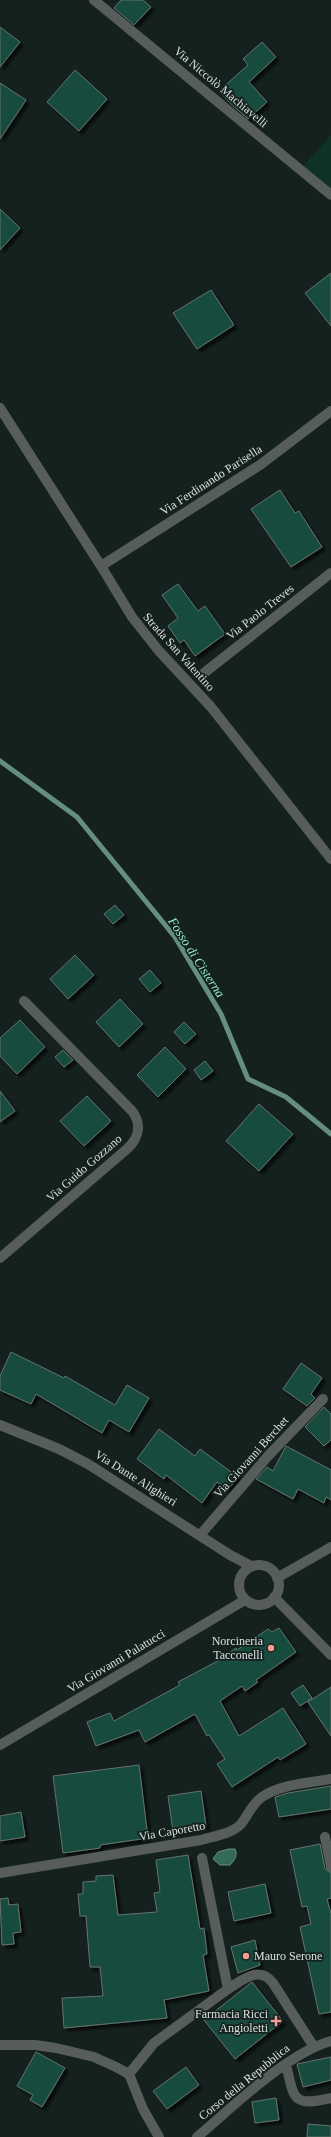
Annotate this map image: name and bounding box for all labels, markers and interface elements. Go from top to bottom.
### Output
street label: Via Niccolò Machiavelli [171,44,271,131]
street label: Via Ferdinando Parisella [157,441,265,518]
street label: Via Paolo Treves [223,581,297,643]
street label: Strada San Valentino [140,610,218,694]
water label: Fosso di Cisterna [165,914,228,1001]
street label: Via Guido Gozzano [43,1131,125,1205]
street label: Via Giovanni Berchet [211,1413,292,1501]
street label: Via Dante Alighieri [92,1447,180,1509]
street label: Via Giovanni Palatucci [65,1626,168,1696]
place label: Norcineria Tacconelli [212,1634,264,1662]
marker: Norcineria Tacconelli [266,1643,276,1653]
street label: Via Caporetto [138,1818,206,1844]
place label: Mauro Serone [254,1949,322,1963]
marker: Mauro Serone [241,1951,251,1961]
place label: Farmacia Ricci Angioletti [195,2007,269,2035]
marker: Farmacia Ricci Angioletti [271,2016,281,2026]
street label: Corso della Repubblica [196,2041,293,2123]

